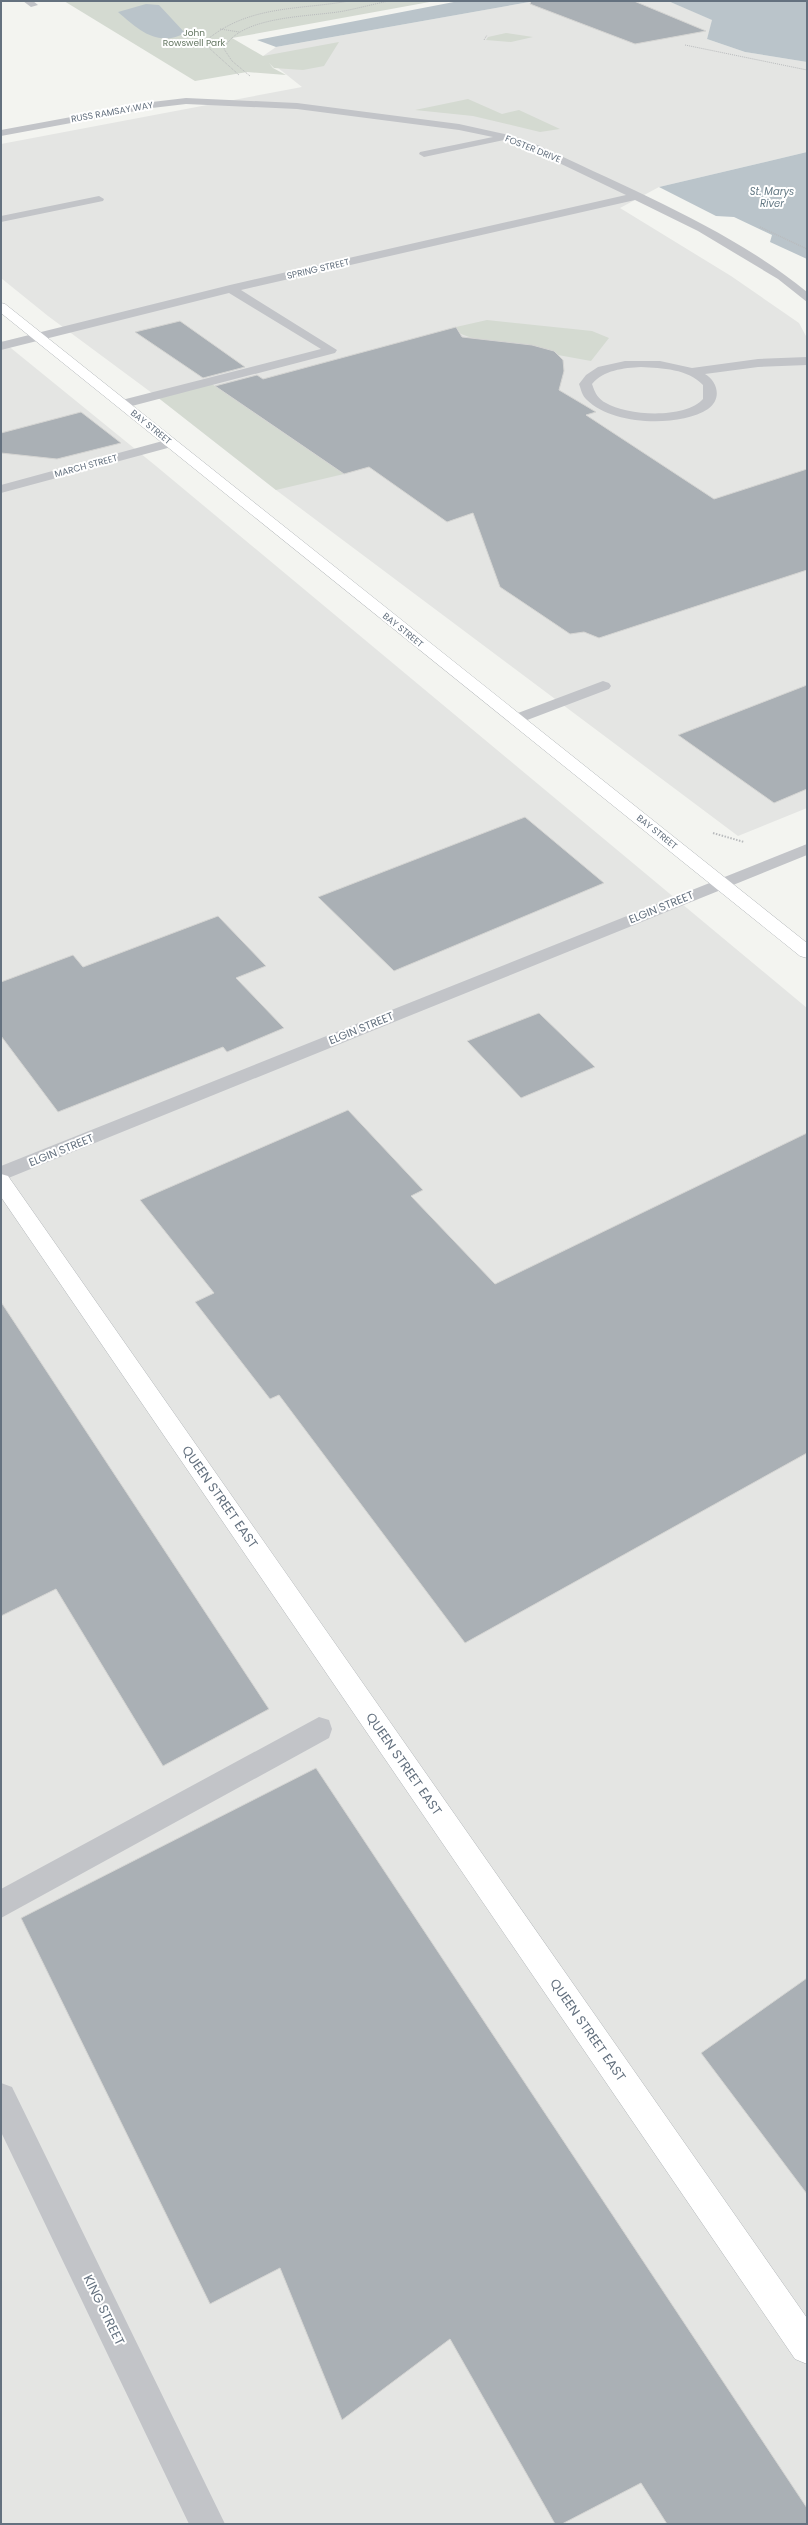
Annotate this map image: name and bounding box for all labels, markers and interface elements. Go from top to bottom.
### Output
park label: John Rowswell Park [163,27,226,49]
street label: RUSS RAMSAY WAY [70,99,155,125]
street label: FOSTER DRIVE [503,132,563,166]
water label: St. Marys River [750,184,794,211]
street label: SPRING STREET [286,256,350,282]
street label: BAY STREET [128,407,174,447]
street label: MARCH STREET [53,452,119,480]
street label: BAY STREET [380,610,426,650]
street label: BAY STREET [634,812,680,852]
street label: ELGIN STREET [626,887,696,927]
street label: ELGIN STREET [326,1008,396,1048]
street label: ELGIN STREET [26,1130,96,1170]
street label: QUEEN STREET EAST [177,1442,263,1552]
street label: QUEEN STREET EAST [361,1709,447,1819]
street label: QUEEN STREET EAST [545,1975,631,2085]
street label: KING STREET [79,2271,129,2349]

